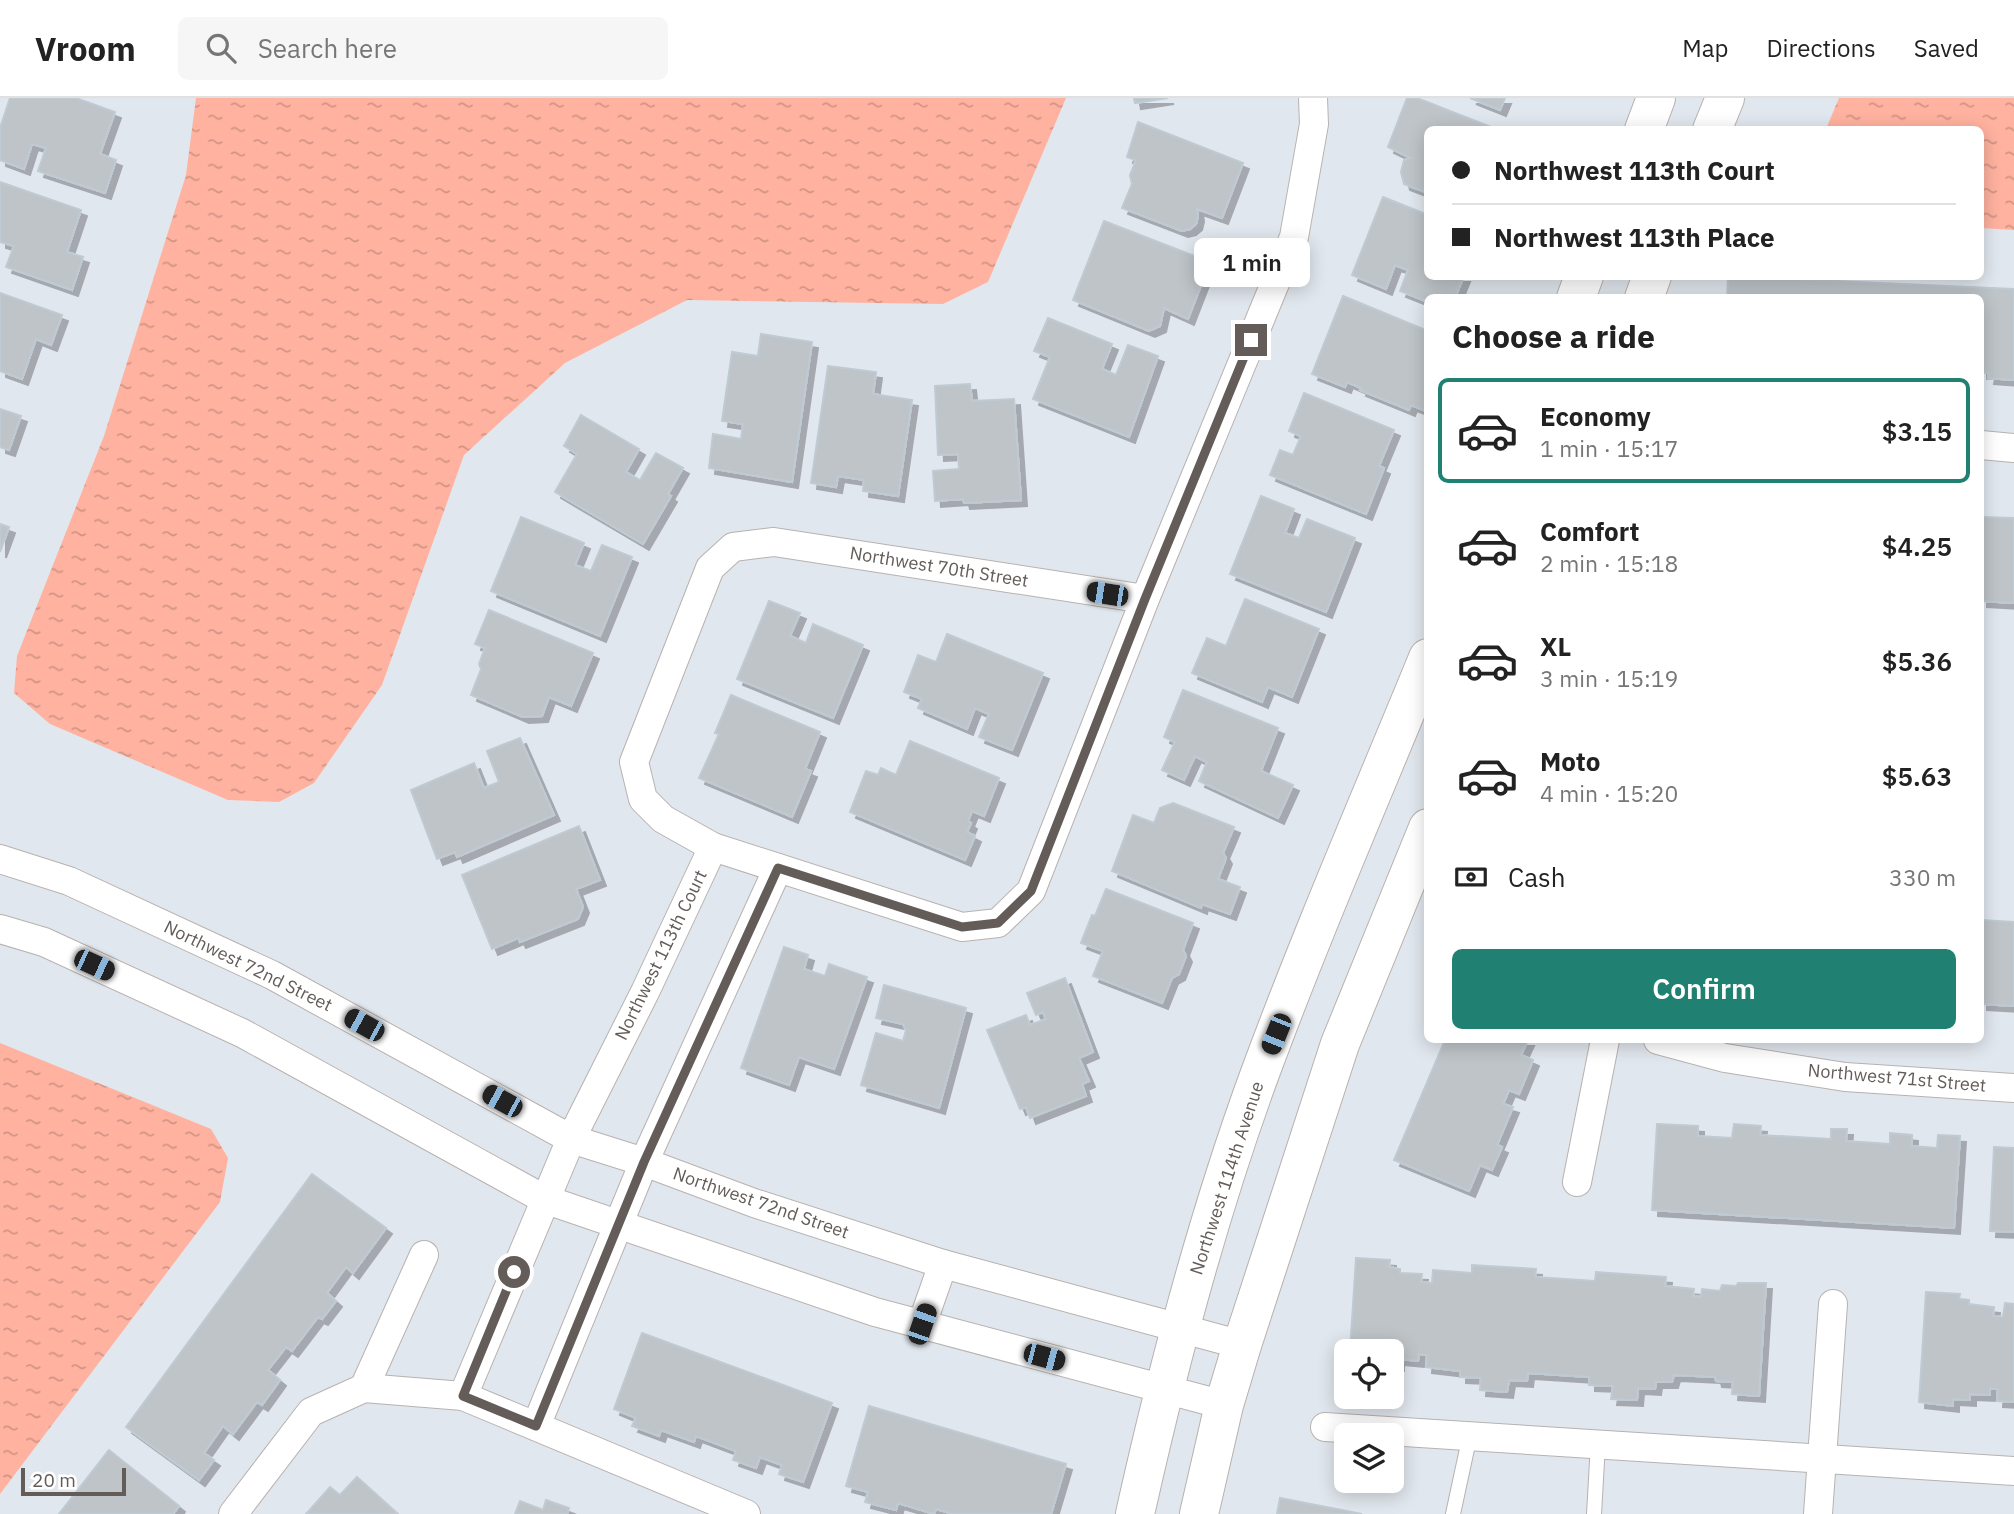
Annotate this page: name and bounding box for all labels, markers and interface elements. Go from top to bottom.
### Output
search box [178,17,668,80]
text: Vroom [35,27,136,70]
icon: search [202,29,240,67]
text: Search here [258,31,397,65]
text: Map [1682,32,1728,64]
text: Directions [1766,32,1876,64]
text: Saved [1914,32,1979,64]
text: Northwest 113th Court [1494,153,1775,187]
text: Northwest 113th Place [1494,220,1775,254]
callout: 1 min [1193,238,1309,288]
text: 1 min [1222,247,1282,277]
text: Choose a ride [1452,315,1655,357]
route end [1235,324,1267,356]
icon: car [1456,399,1519,462]
text: Economy [1540,399,1651,433]
text: $3.15 [1882,414,1952,448]
text: 1 min · 15:17 [1540,433,1678,463]
icon: car [1456,514,1519,577]
text: Comfort [1540,514,1639,548]
text: $4.25 [1882,529,1952,563]
street label: Northwest 70th Street [848,541,1030,592]
text: 2 min · 15:18 [1540,548,1678,578]
car [1085,580,1130,608]
icon: car [1456,629,1519,692]
text: XL [1540,629,1571,663]
text: $5.36 [1882,644,1952,678]
text: 3 min · 15:19 [1540,663,1678,693]
icon: car [1456,744,1519,807]
text: Moto [1540,744,1600,778]
text: $5.63 [1882,759,1952,793]
text: 4 min · 15:20 [1540,778,1678,808]
icon: cash [1452,858,1490,896]
text: Cash [1508,860,1565,894]
text: 330 m [1889,862,1956,892]
street label: Northwest 113th Court [609,866,712,1044]
street label: Northwest 72nd Street [160,915,336,1016]
car [71,947,118,983]
button: Confirm [1452,949,1956,1029]
car [341,1006,388,1044]
car [1259,1011,1294,1057]
street label: Northwest 71st Street [1807,1058,1987,1097]
street label: Northwest 114th Avenue [1184,1078,1269,1277]
car [479,1082,526,1120]
street label: Northwest 72nd Street [670,1162,852,1243]
route start [498,1256,530,1288]
car [906,1301,939,1347]
map controls [1334,1339,1404,1493]
button: locate [1334,1339,1404,1409]
car [1021,1341,1068,1373]
button: layers [1334,1423,1404,1493]
scale bar [21,1465,126,1497]
text: 20 m [32,1468,76,1492]

